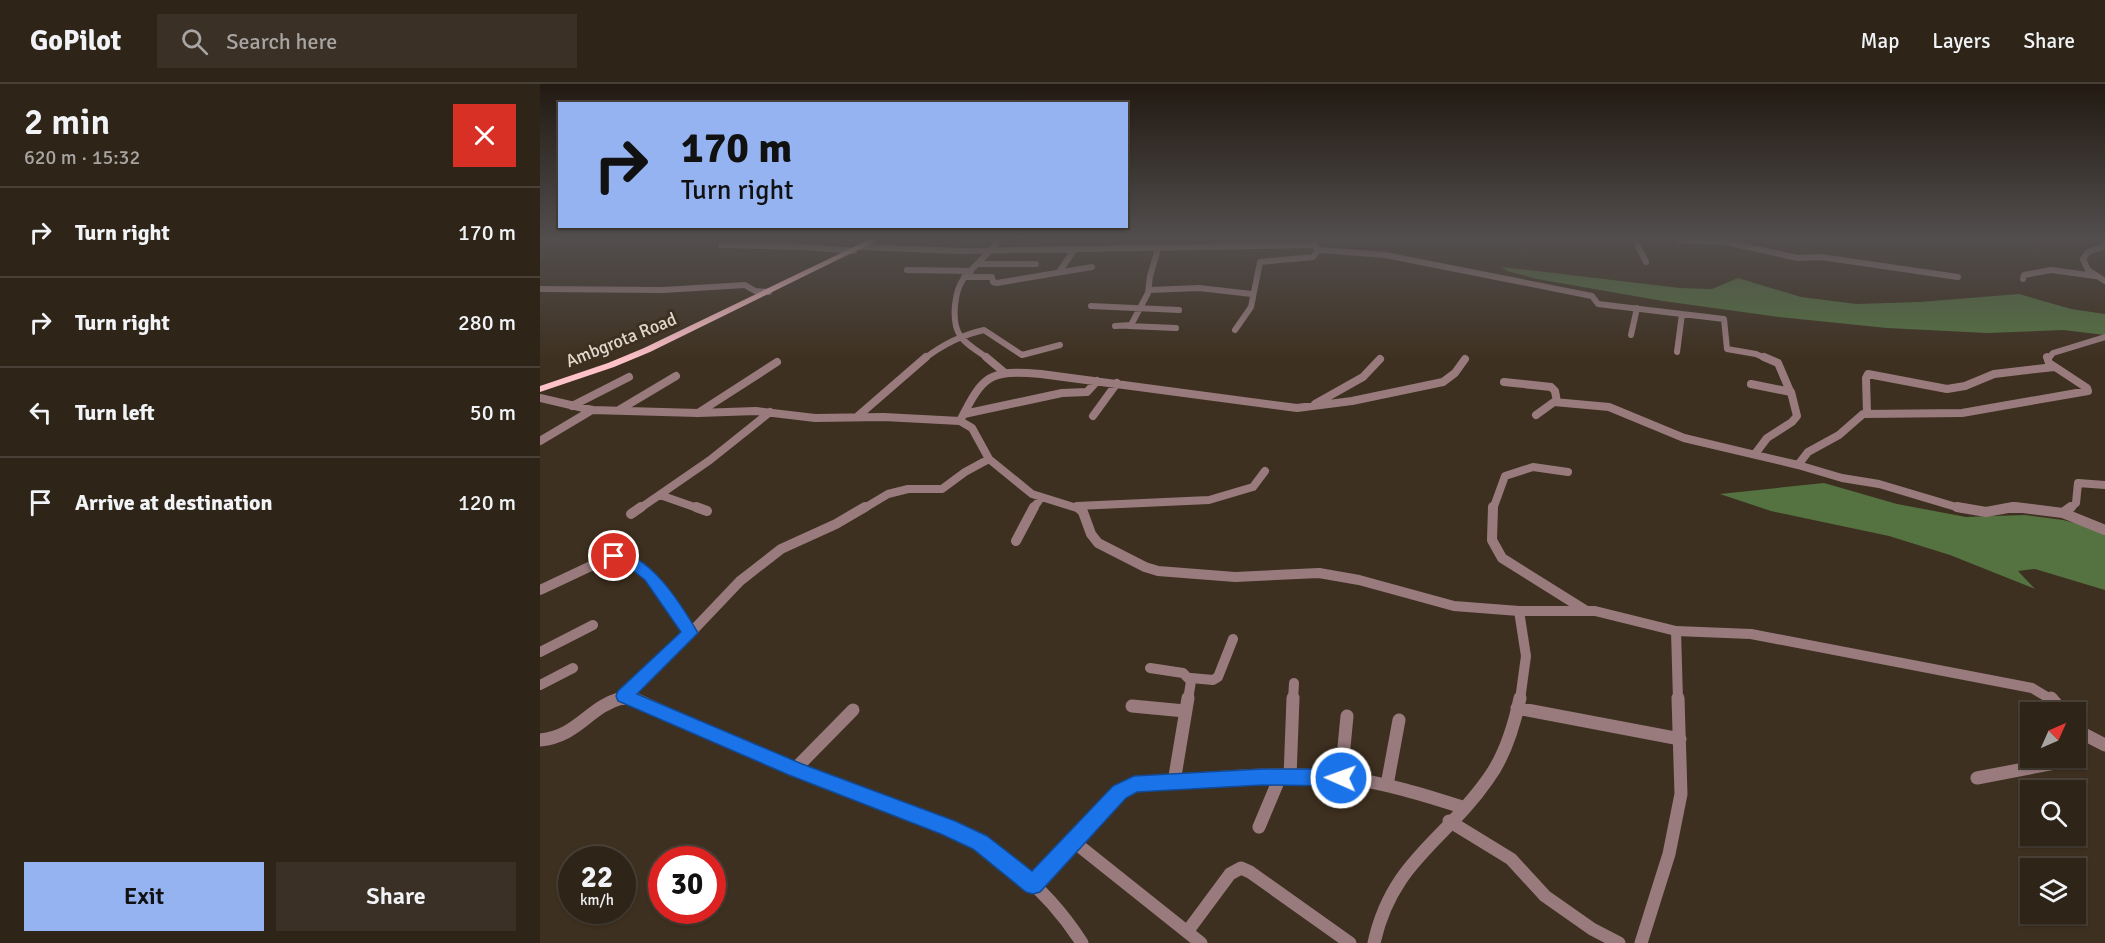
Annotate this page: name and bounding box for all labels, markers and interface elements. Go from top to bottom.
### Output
search box [157,14,577,68]
text: GoPilot [30,24,121,58]
icon: search [178,25,211,58]
text: Search here [226,28,337,55]
text: Map [1861,28,1899,54]
text: Layers [1932,28,1990,54]
text: Share [2023,28,2075,54]
text: 2 min [24,100,110,145]
button: close [453,104,516,167]
text: 170 m [681,123,792,174]
icon: right [582,126,660,204]
text: 620 m · 15:32 [24,145,140,170]
text: Turn right [681,174,794,207]
icon: right [24,216,57,249]
text: Turn right [75,219,170,246]
text: 170 m [458,219,516,246]
icon: right [24,306,57,339]
street label: Ambgrota Road [562,308,680,372]
text: Turn right [75,309,170,336]
text: 280 m [458,309,516,336]
icon: left [24,396,57,429]
text: Turn left [75,399,155,426]
text: 50 m [470,399,516,426]
icon: arrive [24,486,57,519]
text: Arrive at destination [75,489,272,516]
text: 120 m [458,489,516,516]
pin [588,530,639,581]
icon: arrive [597,539,630,572]
north arrow [2020,702,2086,768]
map controls [2020,702,2086,924]
position arrow [1309,746,1373,810]
button: search [2020,780,2086,846]
speed limit sign: 30 [648,846,726,924]
button: layers [2020,858,2086,924]
text: 22 [581,859,613,896]
button: Exit [24,862,264,931]
button: Share [276,862,516,931]
text: km/h [580,891,614,909]

